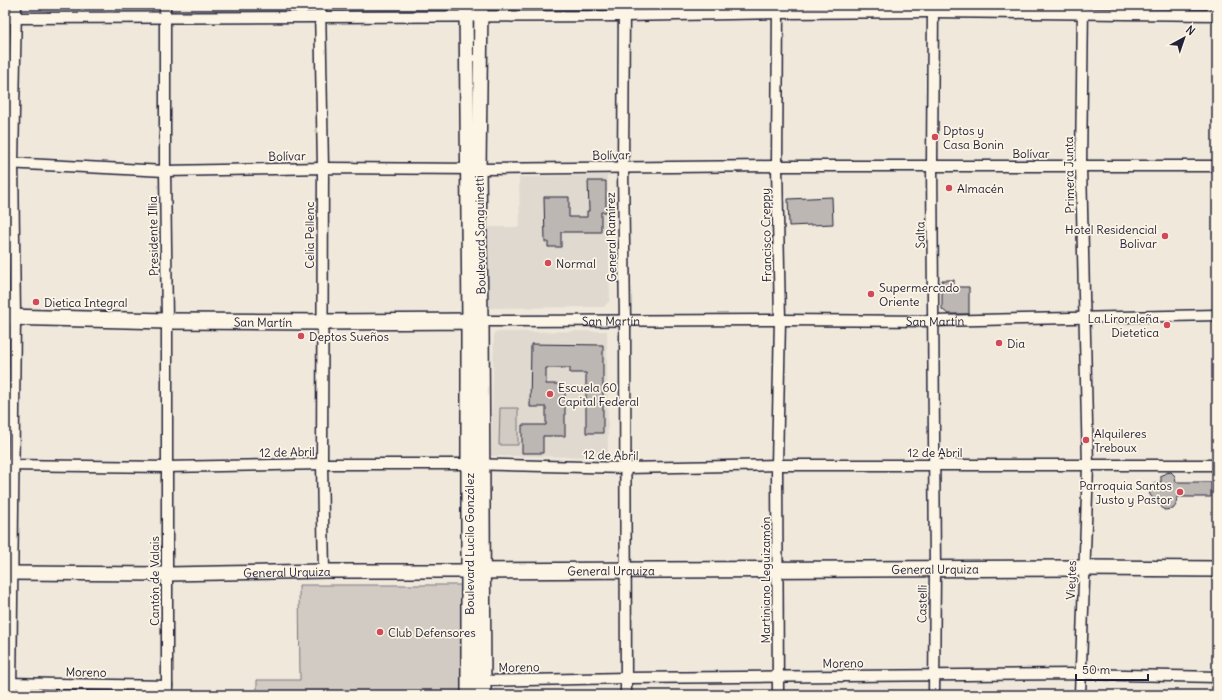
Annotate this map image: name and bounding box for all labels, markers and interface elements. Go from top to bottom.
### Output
north arrow [1164,18,1204,58]
text: N [1183,23,1198,38]
place label: Dptos y Casa Bonin [943,123,1004,152]
marker: Dptos y Casa Bonin [930,132,940,142]
street label: Primera Junta [1061,136,1077,214]
street label: Bolívar [1012,146,1050,161]
street label: Bolívar [592,147,630,163]
street label: Bolívar [268,148,306,164]
street label: Boulevard Sanguinetti [471,175,489,295]
place label: Almacén [957,181,1004,196]
marker: Almacén [944,183,954,193]
street label: Francisco Creppy [758,188,774,282]
street label: General Ramírez [603,192,619,282]
street label: Presidente Illia [145,196,161,276]
street label: Celia Pellenc [302,201,317,269]
street label: Salta [912,221,928,249]
place label: Hotel Residencial Bolivar [1065,222,1157,251]
marker: Hotel Residencial Bolivar [1160,231,1170,241]
place label: Normal [556,256,596,271]
marker: Normal [543,258,553,268]
place label: Supermercado Oriente [879,280,960,309]
marker: Supermercado Oriente [866,289,876,299]
place label: Dietica Integral [44,295,128,310]
marker: Dietica Integral [31,297,41,307]
place label: La Liroraleña Dietetica [1088,311,1159,340]
street label: San Martín [582,313,640,328]
street label: San Martín [906,313,964,329]
street label: San Martín [234,314,292,329]
marker: La Liroraleña Dietetica [1162,320,1172,330]
place label: Deptos Sueños [309,329,389,344]
marker: Deptos Sueños [296,331,306,341]
place label: Dia [1007,336,1025,351]
marker: Dia [994,338,1004,348]
place label: Escuela 60 Capital Federal [558,380,639,409]
marker: Escuela 60 Capital Federal [545,389,555,399]
place label: Alquileres Treboux [1094,426,1146,455]
marker: Alquileres Treboux [1081,435,1091,445]
street label: 12 de Abril [259,444,315,460]
street label: 12 de Abril [907,445,963,460]
street label: 12 de Abril [583,447,639,463]
street label: Boulevard Lucilo González [462,473,477,615]
place label: Parroquia Santos Justo y Pastor [1079,478,1172,507]
marker: Parroquia Santos Justo y Pastor [1175,487,1185,497]
street label: Martiniano Leguizamón [758,517,773,643]
street label: Cantón de Valais [147,536,162,626]
street label: Vieytes [1063,560,1079,600]
street label: General Urquiza [891,561,979,576]
street label: General Urquiza [243,563,331,580]
street label: General Urquiza [567,563,655,578]
street label: Castelli [914,585,930,623]
place label: Club Defensores [388,625,476,640]
marker: Club Defensores [375,627,385,637]
street label: Moreno [822,655,864,671]
scale bar [1076,656,1148,682]
street label: Moreno [498,659,540,675]
text: 50 m [1082,662,1111,677]
street label: Moreno [65,664,107,680]

